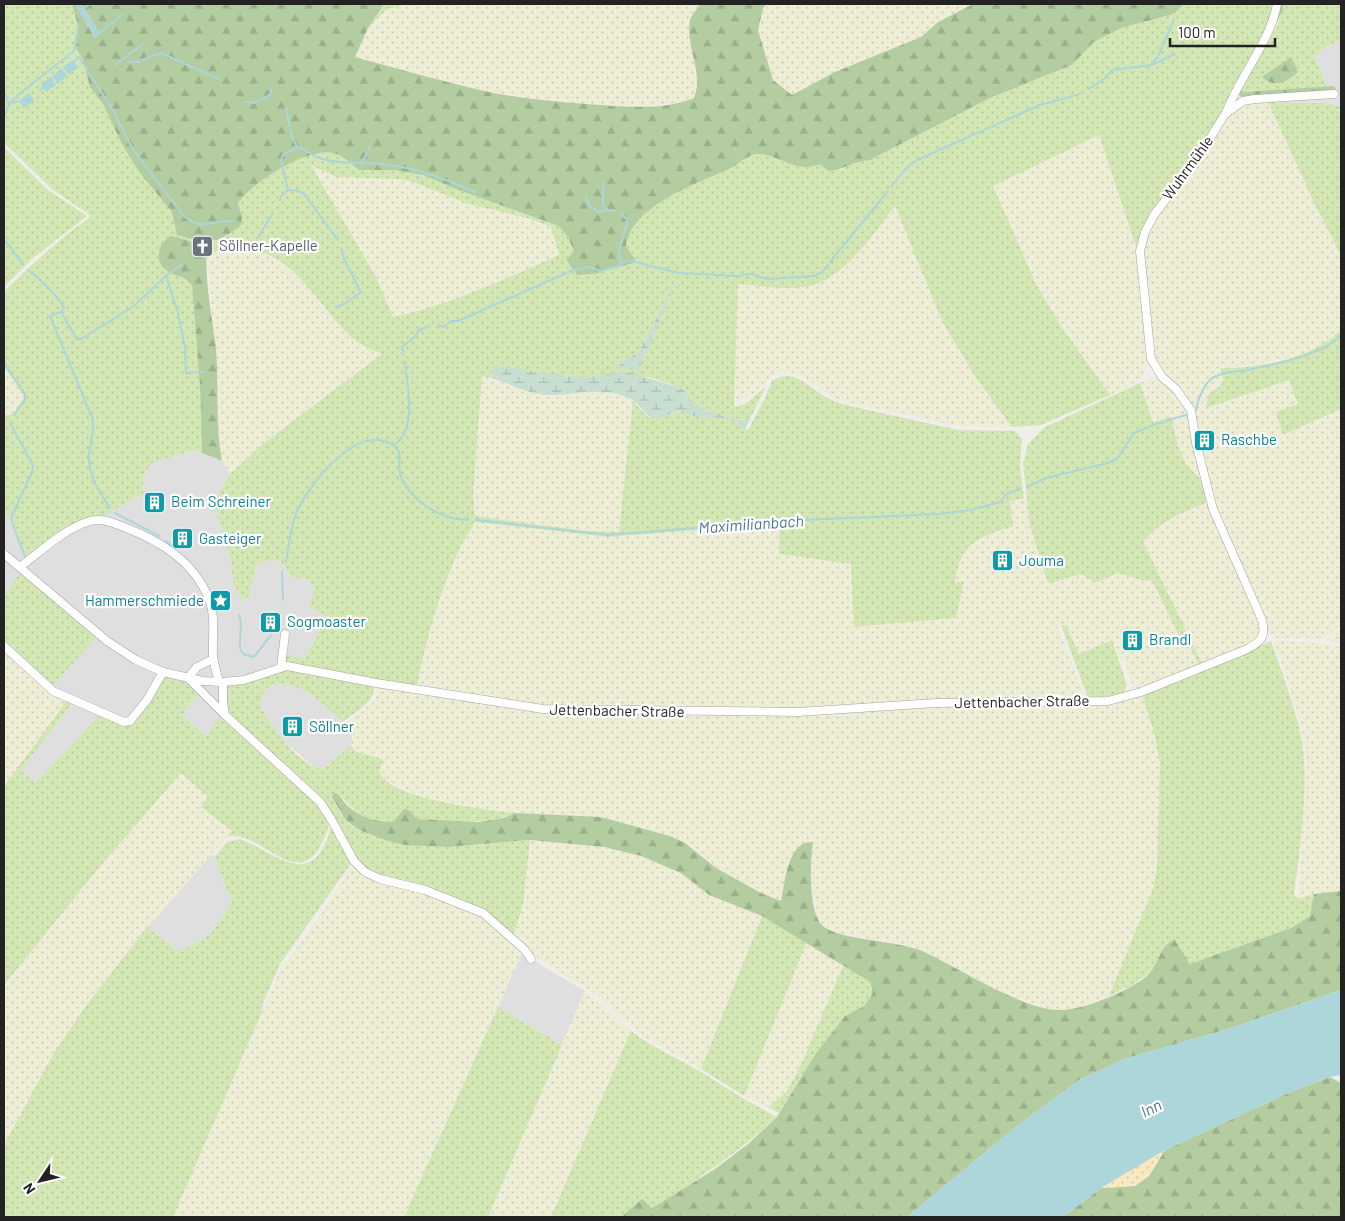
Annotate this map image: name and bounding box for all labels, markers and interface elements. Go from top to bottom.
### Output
scale bar [1170,15,1275,47]
text: 100 m [1178,23,1216,41]
street label: Wuhrmühle [1158,132,1216,203]
church icon: Söllner-Kapelle [191,234,215,258]
place label: Söllner-Kapelle [219,236,318,254]
building icon: Raschbe [1193,428,1217,452]
place label: Raschbe [1221,430,1277,448]
building icon: Beim Schreiner [143,490,167,514]
place label: Beim Schreiner [171,492,271,510]
water label: Maximilianbach [698,510,804,537]
building icon: Gasteiger [171,527,195,551]
place label: Gasteiger [199,529,262,547]
building icon: Jouma [991,549,1015,573]
place label: Jouma [1019,551,1064,569]
place icon: Hammerschmiede [208,589,232,613]
place label: Hammerschmiede [85,591,204,609]
building icon: Sogmoaster [259,610,283,634]
place label: Sogmoaster [287,612,367,630]
building icon: Brandl [1121,628,1145,652]
place label: Brandl [1149,630,1191,648]
street label: Jettenbacher Straße [954,691,1090,711]
street label: Jettenbacher Straße [549,700,685,720]
building icon: Söllner [281,715,305,739]
place label: Söllner [309,717,355,735]
water label: Inn [1137,1094,1164,1121]
north arrow [15,1156,65,1206]
text: N [19,1180,39,1197]

